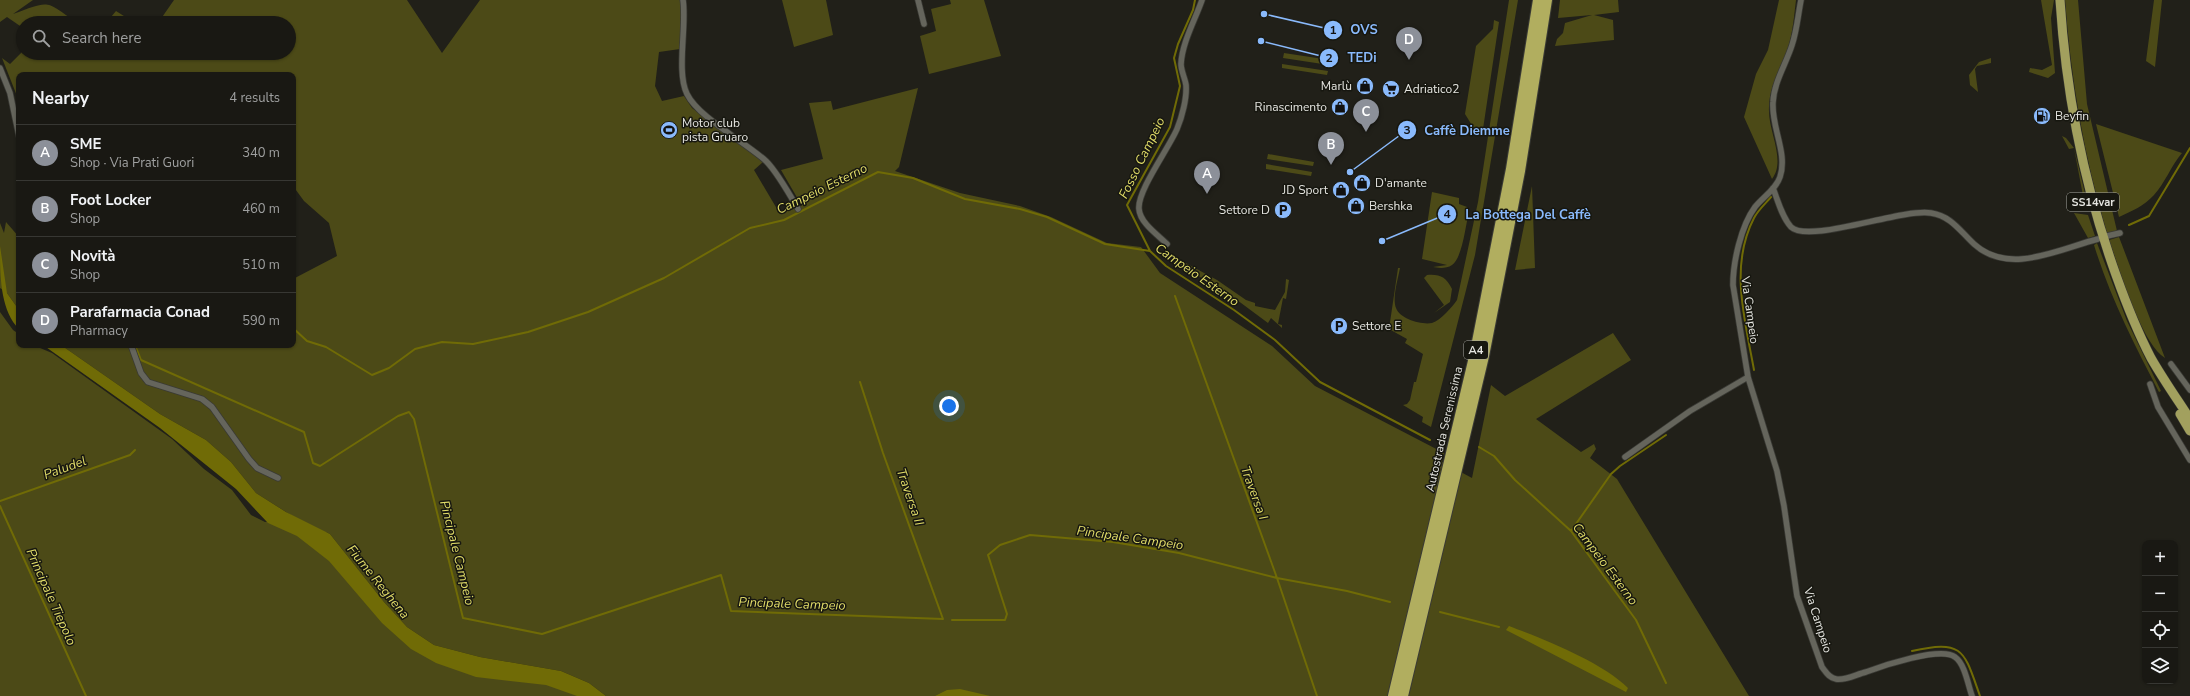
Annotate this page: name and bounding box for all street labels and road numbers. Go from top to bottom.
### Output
road number: SS14var [2067,193,2119,211]
street label: Via Campeio [1737,274,1763,345]
road number: A4 [1464,341,1488,359]
street label: Autostrada Serenissima [1422,365,1466,493]
street label: Via Campeio [1800,584,1836,655]

